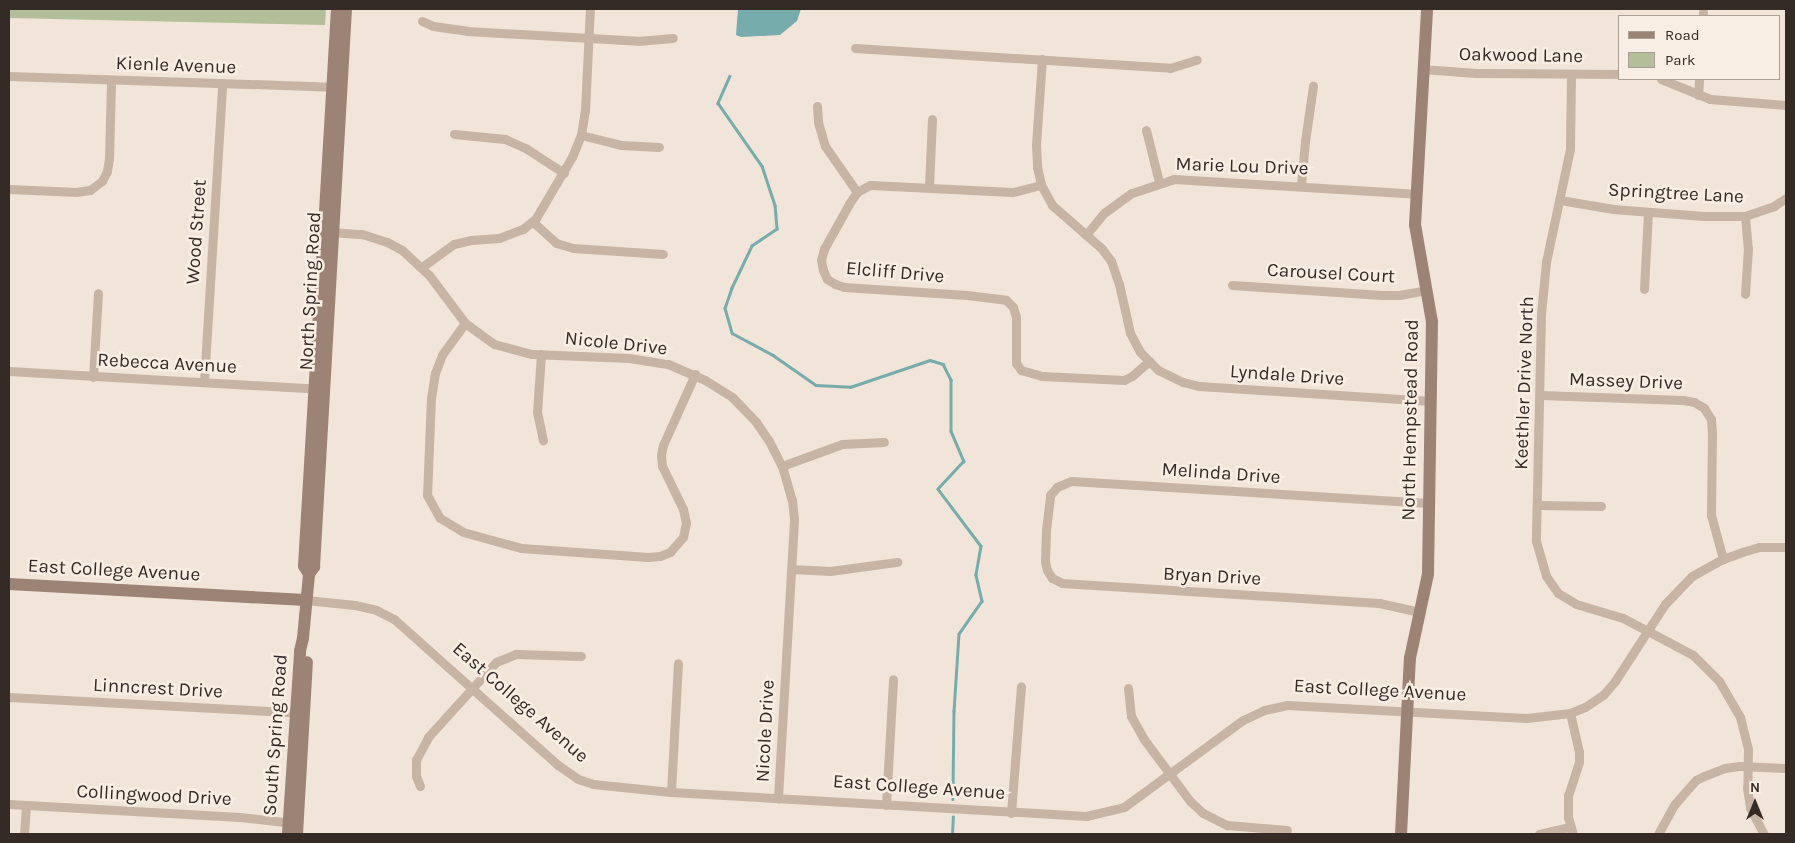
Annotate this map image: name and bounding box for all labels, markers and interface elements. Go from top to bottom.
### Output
legend [1618,15,1780,80]
text: Road [1665,26,1700,44]
street label: Oakwood Lane [1459,44,1583,68]
text: Park [1665,51,1695,69]
street label: Kienle Avenue [115,53,237,79]
street label: Marie Lou Drive [1175,153,1309,181]
street label: Wood Street [182,179,212,285]
street label: Springtree Lane [1608,179,1744,209]
street label: North Spring Road [295,211,327,371]
street label: Elcliff Drive [845,257,945,289]
street label: Carousel Court [1266,259,1396,289]
street label: Keethler Drive North [1511,296,1539,470]
street label: North Hempstead Road [1398,319,1424,521]
street label: Nicole Drive [564,327,668,361]
street label: Rebecca Avenue [97,349,237,379]
street label: Lyndale Drive [1229,361,1345,391]
street label: Massey Drive [1569,369,1683,395]
street label: Melinda Drive [1161,458,1281,490]
street label: East College Avenue [27,555,201,587]
street label: Bryan Drive [1162,563,1262,591]
street label: East College Avenue [447,638,593,768]
street label: South Spring Road [259,653,293,817]
street label: Linncrest Drive [93,674,223,704]
street label: East College Avenue [1293,675,1467,707]
street label: Nicole Drive [752,679,780,783]
street label: East College Avenue [832,771,1006,805]
north arrow [1730,778,1780,828]
text: N [1750,779,1760,796]
street label: Collingwood Drive [76,781,232,811]

